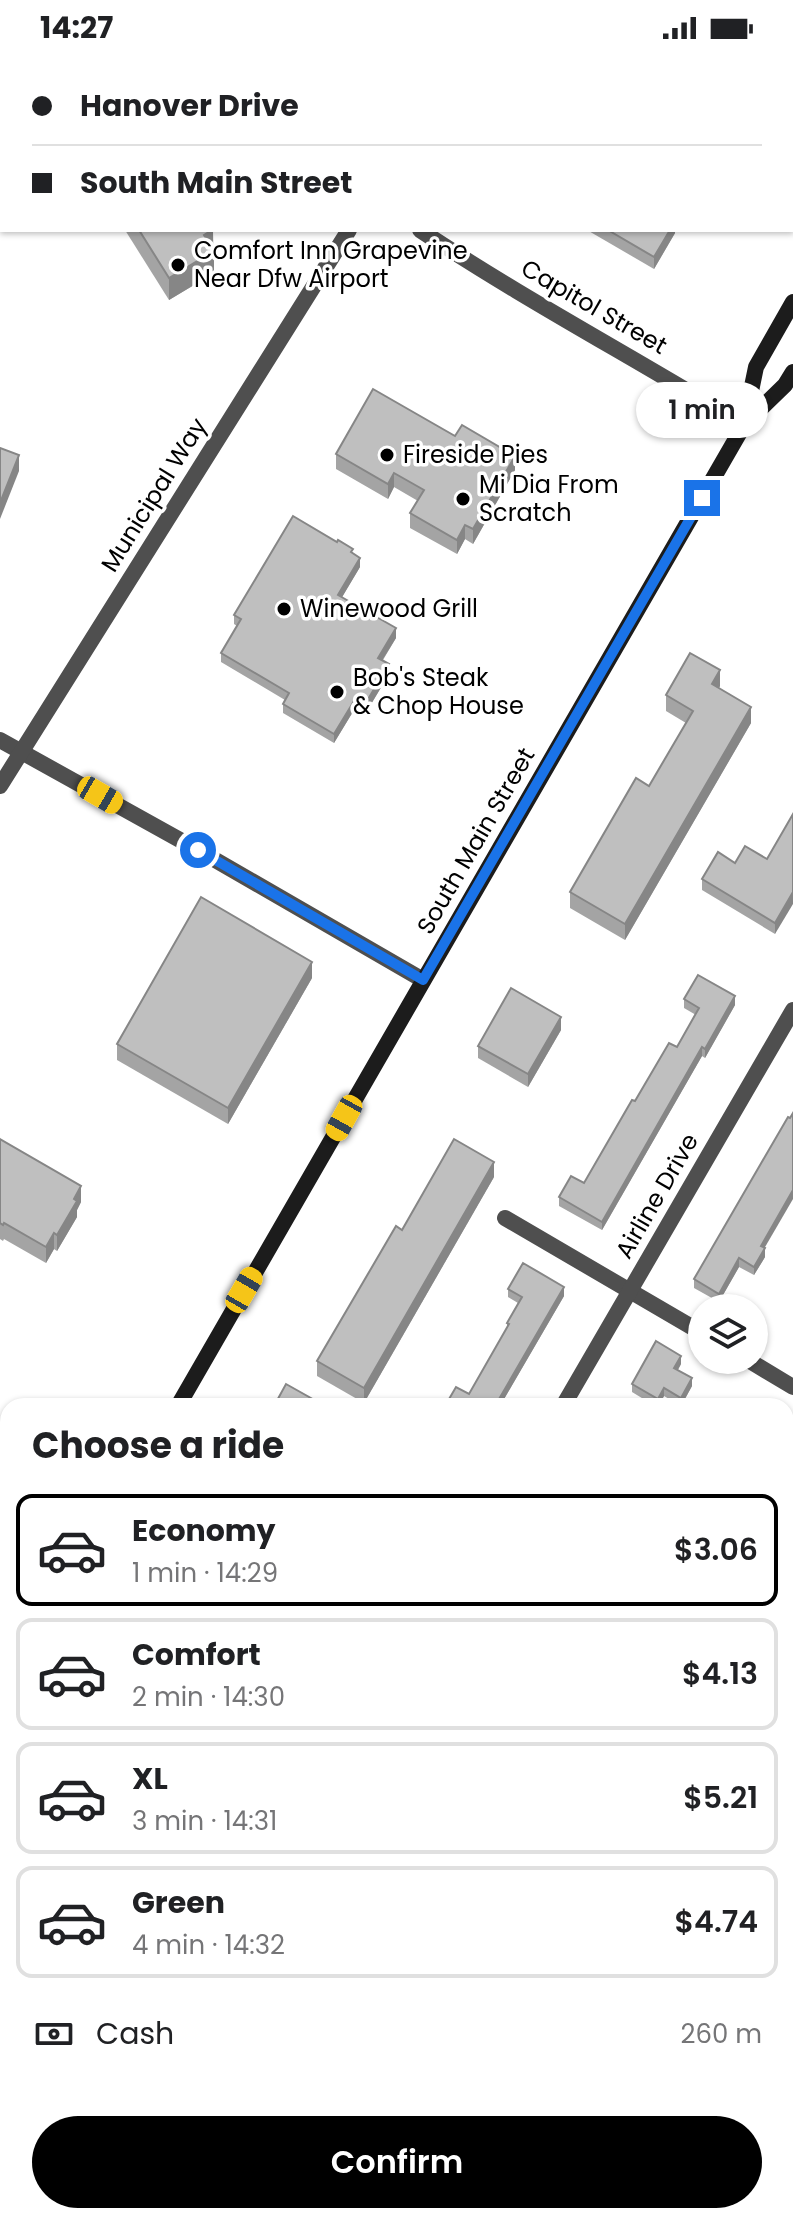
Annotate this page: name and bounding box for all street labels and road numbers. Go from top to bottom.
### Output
street label: Capitol Street [515,251,673,362]
street label: Municipal Way [93,411,214,578]
street label: South Main Street [409,741,542,940]
street label: Airline Drive [607,1127,706,1264]

